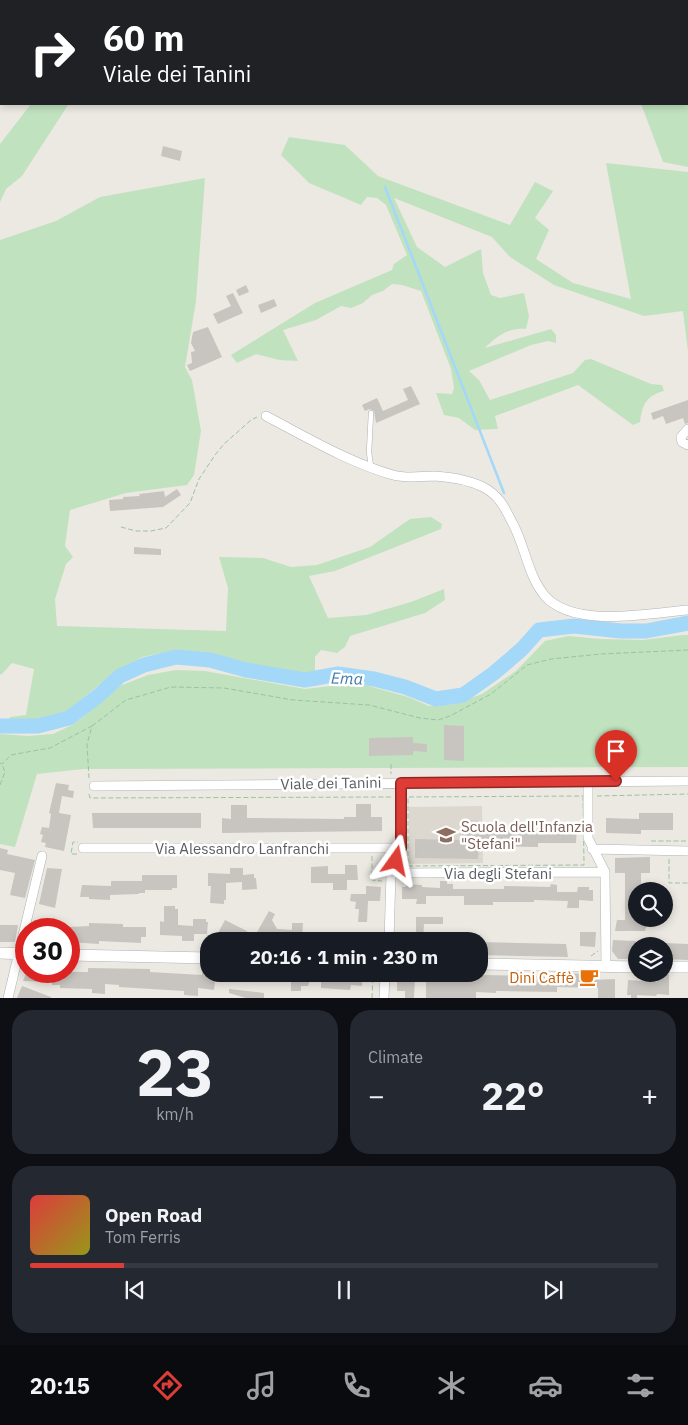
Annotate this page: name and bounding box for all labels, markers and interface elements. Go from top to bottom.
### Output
text: 60 m [103,15,185,61]
icon: right [20,20,85,85]
text: Viale dei Tanini [103,59,251,88]
water label: Ema [331,667,363,689]
pin [595,730,637,781]
icon: arrive [602,737,630,765]
street label: Viale dei Tanini [280,773,382,793]
place label: Scuola dell'Infanzia "Stefani" [461,817,593,853]
school or university icon: Scuola dell'Infanzia "Stefani" [435,824,457,846]
position arrow [369,834,421,886]
street label: Via Alessandro Lanfranchi [155,839,329,858]
street label: Via degli Stefani [444,864,552,883]
map controls [628,882,673,982]
button: search [628,882,673,927]
speed limit sign: 30 [15,918,80,983]
button: layers [628,937,673,982]
text: 20:16 · 1 min · 230 m [250,945,438,969]
cafe icon: Dini Caffè [578,966,600,988]
place label: Dini Caffè [509,968,574,987]
text: 23 [136,1029,214,1114]
text: Climate [368,1047,423,1067]
text: 22° [481,1071,545,1120]
text: − [368,1077,385,1114]
text: + [641,1077,658,1114]
text: km/h [156,1104,194,1124]
text: Open Road [105,1203,202,1227]
text: Tom Ferris [105,1227,181,1247]
icon: previous [121,1276,149,1304]
icon: pause [330,1276,358,1304]
icon: next [539,1276,567,1304]
icon: directions [150,1368,185,1403]
icon: music [244,1368,279,1403]
icon: phone [339,1368,374,1403]
icon: climate [434,1368,469,1403]
icon: car [528,1368,563,1403]
icon: filters [623,1368,658,1403]
text: 20:15 [30,1371,90,1400]

